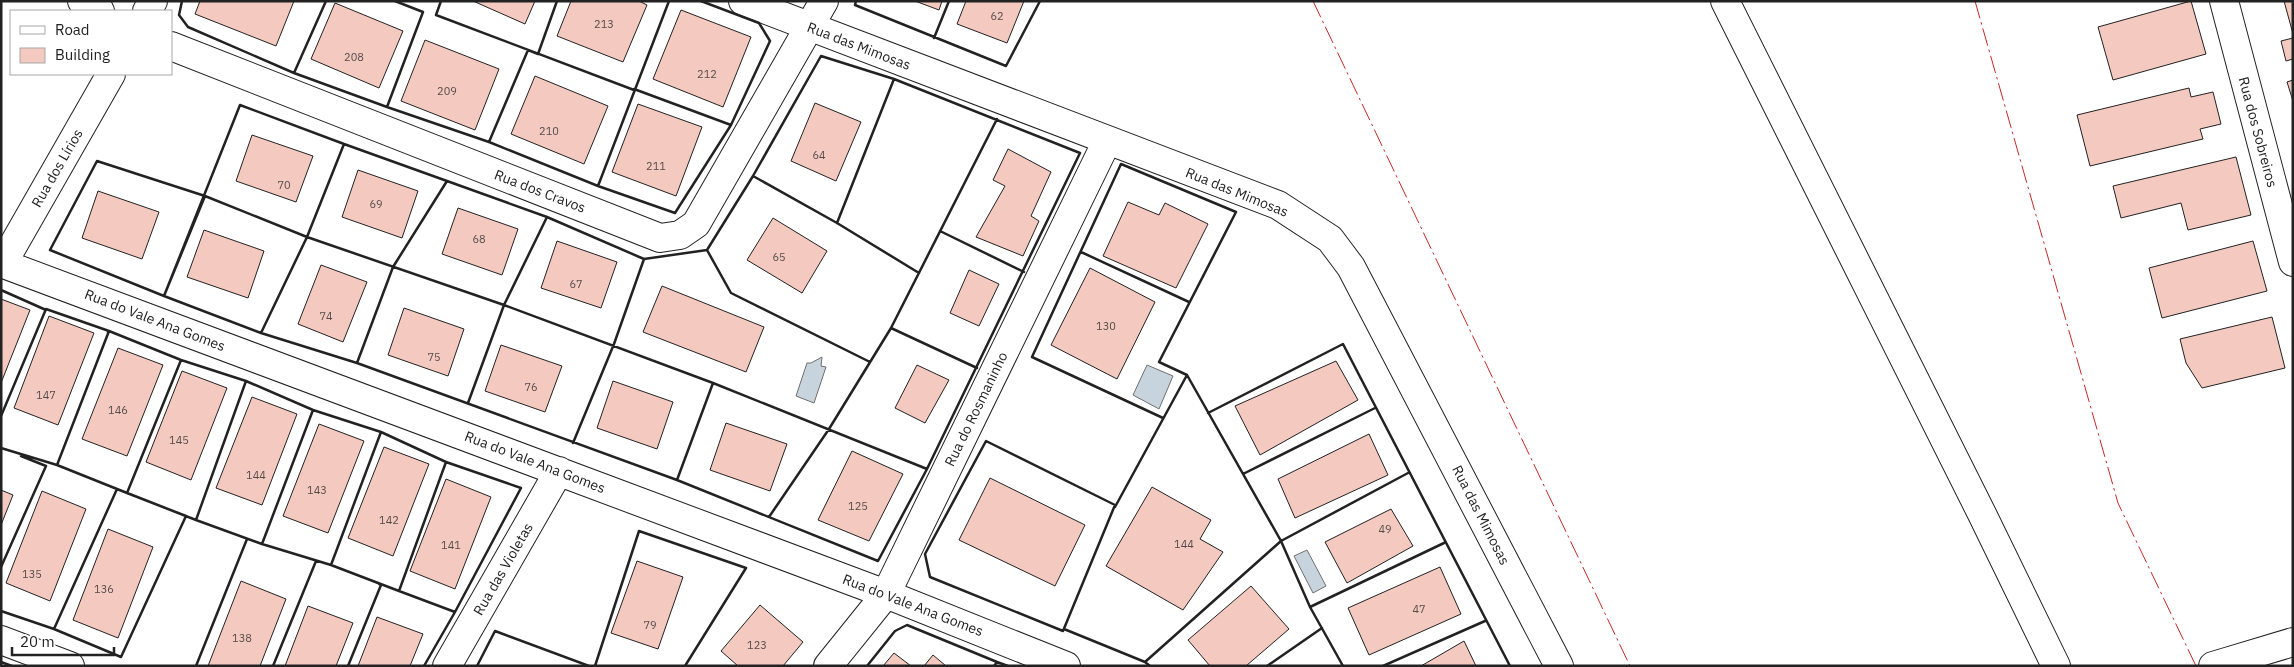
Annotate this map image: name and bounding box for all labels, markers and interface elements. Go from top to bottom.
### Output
house number: 62 [990,9,1004,23]
legend [10,10,172,75]
house number: 213 [594,17,614,31]
street label: Rua das Mimosas [805,18,913,74]
text: Road [55,20,90,39]
text: Building [55,45,110,64]
house number: 208 [344,50,364,64]
house number: 212 [697,67,717,81]
street label: Rua dos Sobreiros [2235,75,2281,189]
house number: 209 [437,84,457,98]
house number: 210 [539,124,559,138]
street label: Rua dos Lírios [27,125,87,210]
house number: 64 [812,148,826,162]
house number: 211 [646,159,666,173]
street label: Rua das Mimosas [1183,163,1291,221]
street label: Rua dos Cravos [492,165,588,217]
house number: 70 [277,178,291,192]
house number: 69 [369,197,383,211]
house number: 68 [472,232,486,246]
house number: 65 [772,250,786,264]
house number: 67 [569,277,583,291]
street label: Rua do Vale Ana Gomes [82,285,228,355]
house number: 74 [319,309,333,323]
house number: 130 [1096,319,1116,333]
street label: Rua do Rosmaninho [940,349,1012,469]
house number: 75 [427,350,441,364]
house number: 76 [524,380,538,394]
house number: 147 [36,388,56,402]
house number: 146 [108,403,128,417]
street label: Rua do Vale Ana Gomes [462,427,608,497]
house number: 145 [169,433,189,447]
street label: Rua das Mimosas [1448,462,1514,568]
house number: 144 [246,468,266,482]
house number: 143 [307,483,327,497]
house number: 125 [848,499,868,513]
house number: 142 [379,513,399,527]
street label: Rua das Violetas [469,519,537,619]
house number: 49 [1378,522,1392,536]
house number: 144 [1174,537,1194,551]
house number: 141 [441,538,461,552]
house number: 135 [22,567,42,581]
street label: Rua do Vale Ana Gomes [840,570,986,640]
house number: 136 [94,582,114,596]
house number: 47 [1412,602,1426,616]
house number: 79 [643,618,657,632]
scale bar [12,624,115,656]
house number: 138 [232,631,252,645]
text: 20 m [20,632,55,651]
house number: 123 [747,638,767,652]

